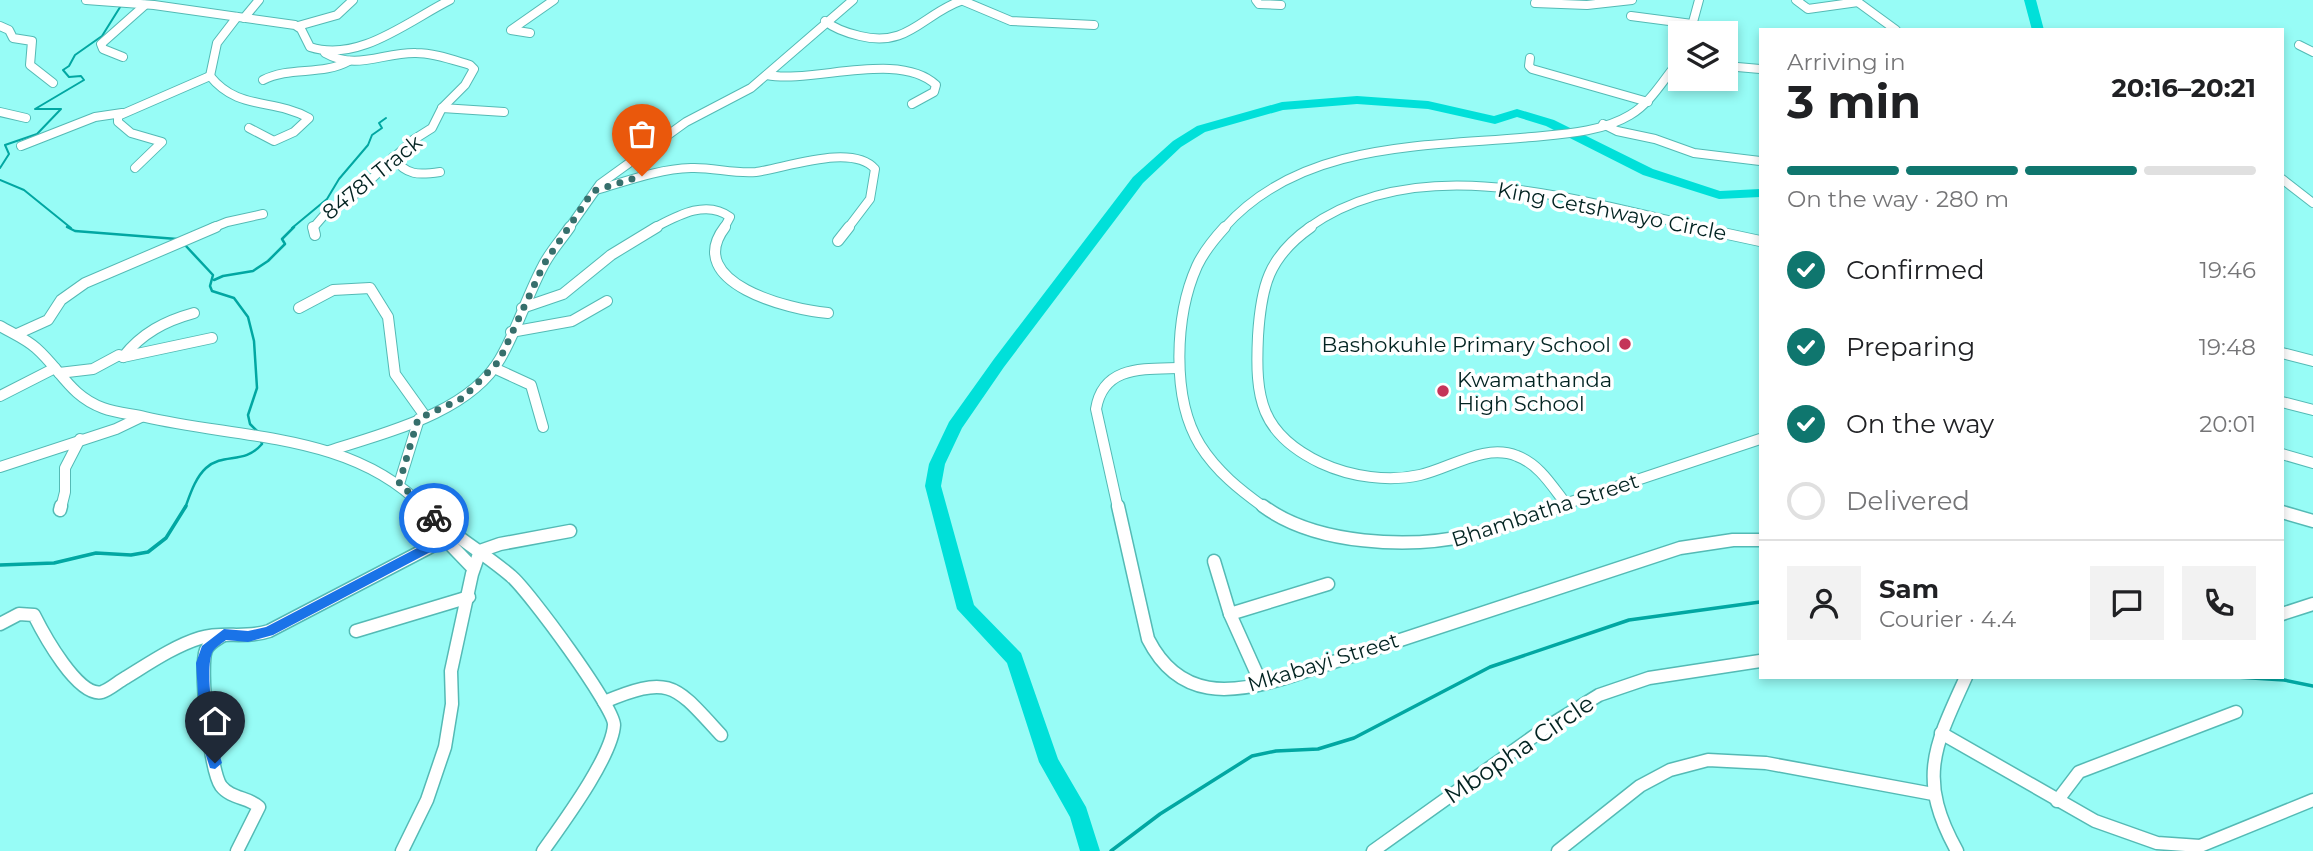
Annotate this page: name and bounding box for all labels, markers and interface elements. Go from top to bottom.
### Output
map controls [1668,21,1738,91]
button: layers [1668,21,1738,91]
text: Arriving in [1787,48,1906,76]
text: 20:16–20:21 [2111,72,2256,104]
text: 3 min [1787,73,1921,130]
pin [612,104,672,176]
icon: bag [623,115,661,153]
street label: 84781 Track [317,129,427,225]
street label: King Cetshwayo Circle [1495,177,1729,245]
text: On the way · 280 m [1787,185,2009,213]
icon: check [1787,251,1825,289]
text: Confirmed [1846,254,1985,286]
text: 19:46 [2200,256,2256,284]
icon: check [1787,328,1825,366]
text: Preparing [1846,331,1975,363]
place label: Bashokuhle Primary School [1322,332,1611,357]
text: 19:48 [2199,333,2256,361]
marker: Bashokuhle Primary School [1617,336,1633,352]
place label: Kwamathanda High School [1457,367,1612,416]
marker: Kwamathanda High School [1435,383,1451,399]
icon: check [1787,405,1825,443]
text: On the way [1846,408,1994,440]
text: 20:01 [2199,410,2256,438]
street label: Bhambatha Street [1448,468,1642,552]
courier [399,483,469,553]
text: Delivered [1846,485,1970,517]
icon: bike [415,499,453,537]
button: person [1787,566,1861,640]
button: chat [2090,566,2164,640]
button: phone [2182,566,2256,640]
text: Sam [1879,573,1939,605]
text: Courier · 4.4 [1879,605,2016,633]
street label: Mkabayi Street [1244,627,1402,697]
street label: Mbopha Circle [1439,688,1599,810]
pin [185,691,245,763]
icon: home [196,702,234,740]

